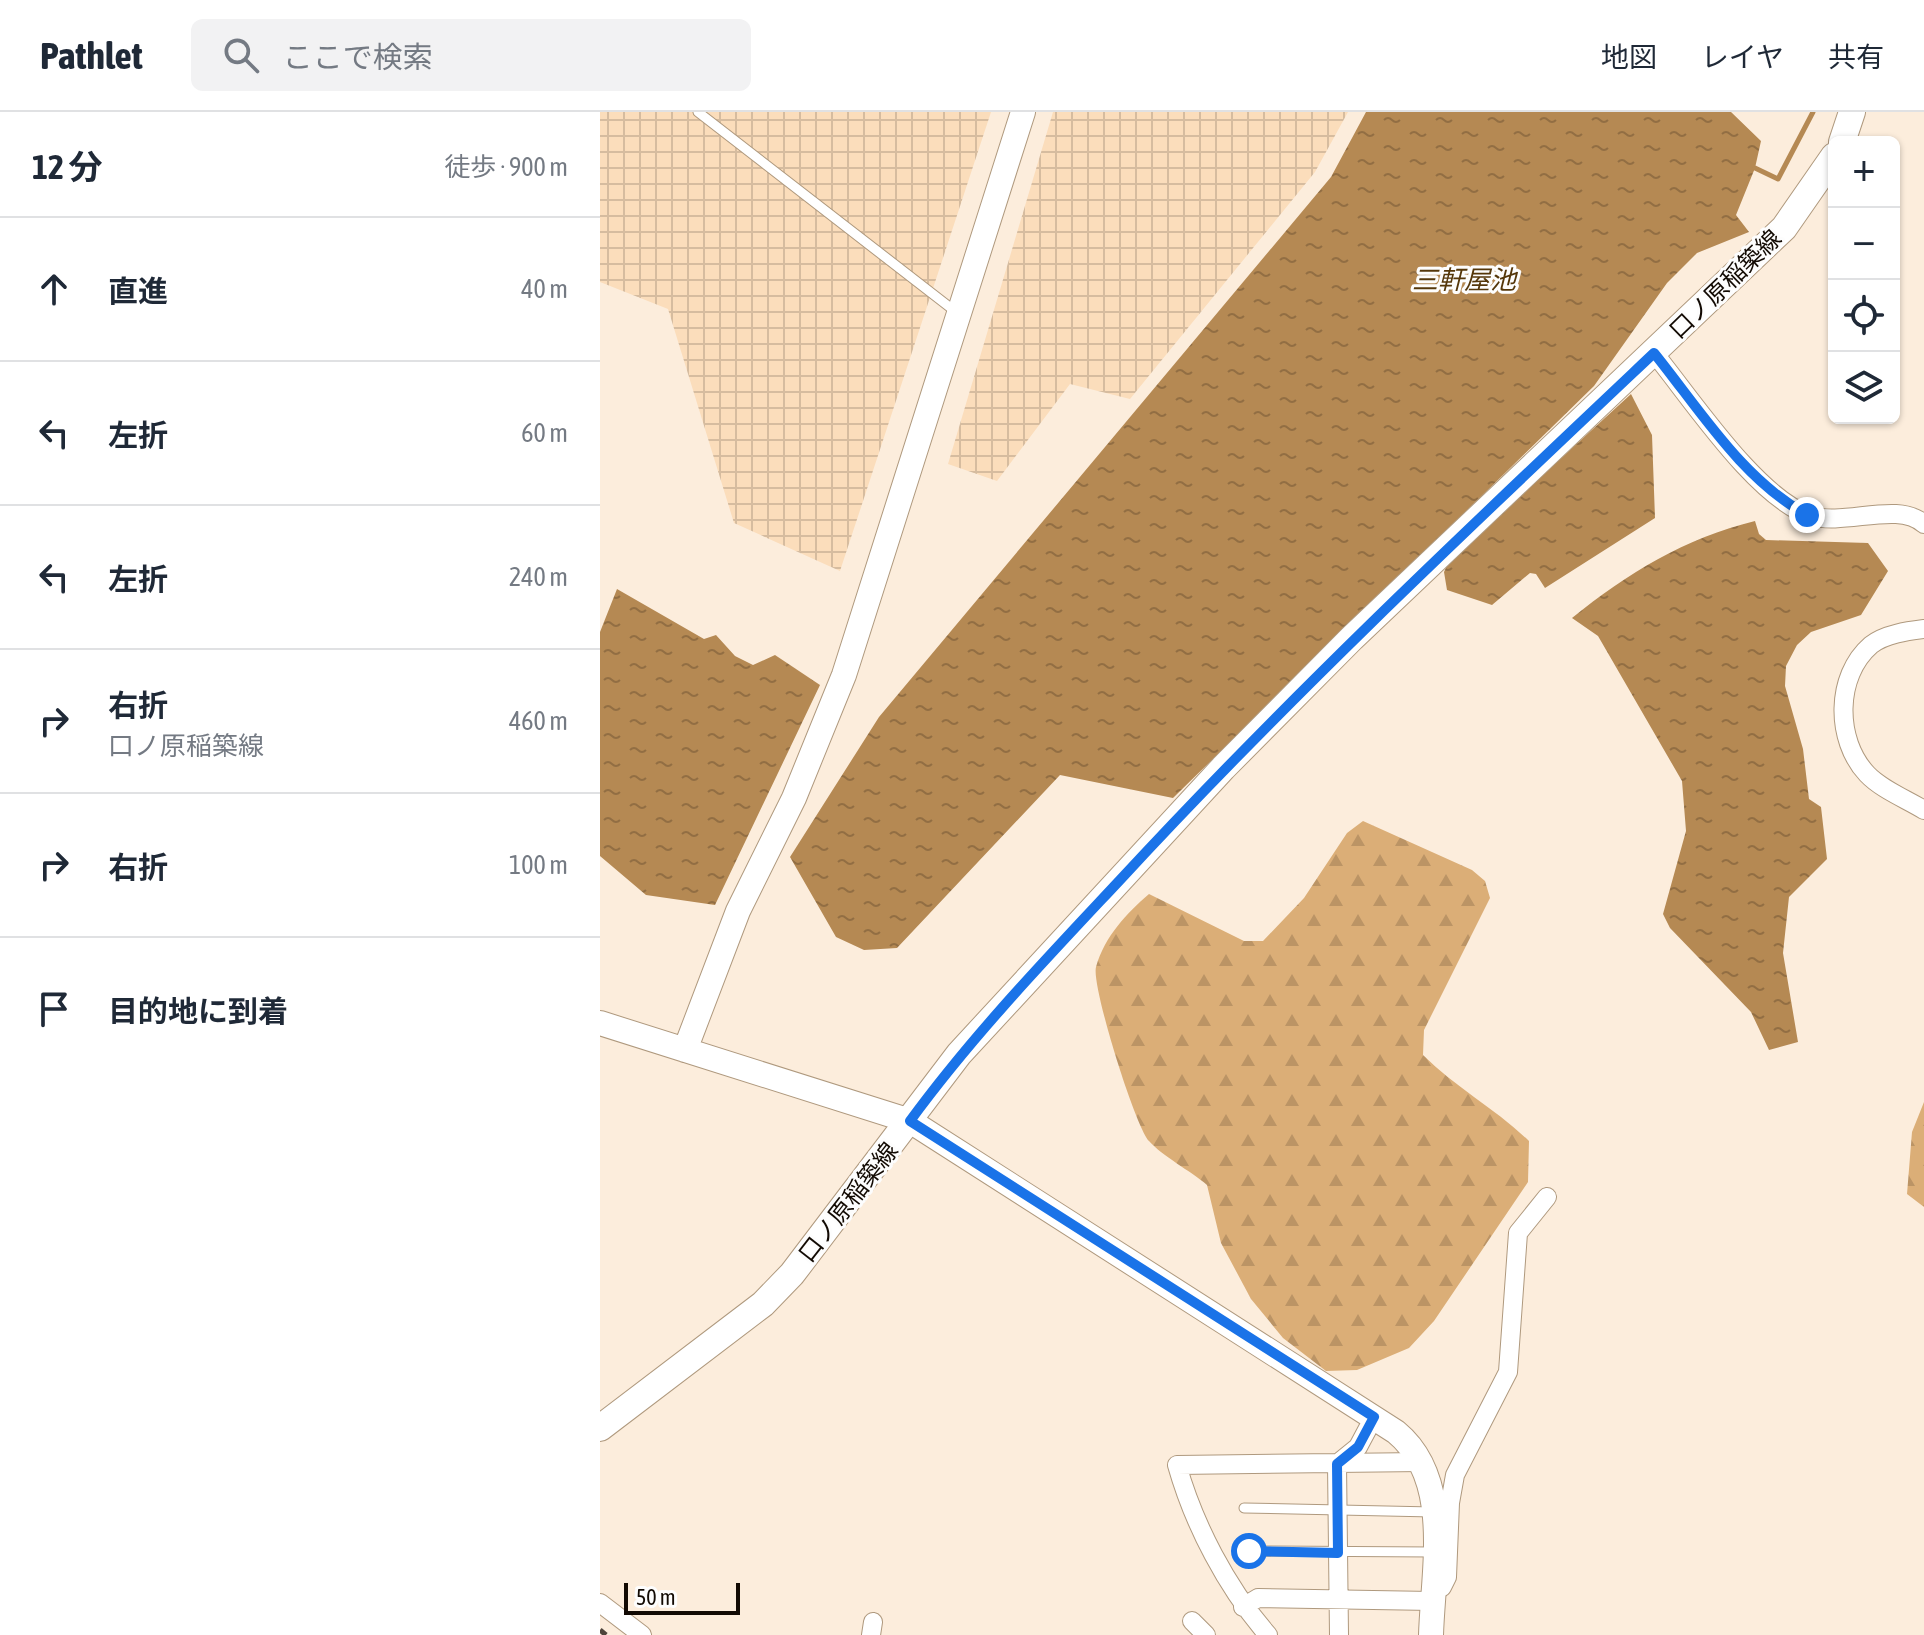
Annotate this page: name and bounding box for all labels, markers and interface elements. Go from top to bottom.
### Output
search box [191,19,751,91]
icon: search [219,33,263,77]
text: Pathlet [40,34,143,77]
text: ここで検索 [283,40,433,74]
text: 地図 [1601,41,1657,73]
text: レイヤ [1701,41,1784,73]
text: 共有 [1828,41,1884,73]
map controls [1828,136,1900,424]
button: + [1828,136,1900,208]
text: 12 分 [32,147,103,186]
text: 徒歩 · 900 m [444,152,568,182]
button: − [1828,208,1900,280]
street label: 口ノ原稲築線 [1664,224,1786,344]
water label: 三軒屋池 [1412,265,1519,295]
icon: ahead [32,267,76,311]
text: 直進 [108,274,168,308]
text: 40 m [521,274,568,304]
button: locate [1828,280,1900,352]
button: layers [1828,352,1900,424]
icon: left [32,411,76,455]
text: 左折 [108,418,168,452]
text: 60 m [521,418,568,448]
route end [1789,497,1825,533]
icon: left [32,555,76,599]
text: 左折 [108,562,168,596]
text: 240 m [509,562,568,592]
text: 右折 [108,688,168,722]
icon: right [32,699,76,743]
text: 460 m [509,706,568,736]
text: 口ノ原稲築線 [108,731,264,761]
icon: right [32,843,76,887]
text: 右折 [108,850,168,884]
text: 100 m [509,850,568,880]
icon: arrive [32,987,76,1031]
text: 目的地に到着 [108,994,288,1028]
street label: 口ノ原稲築線 [793,1137,903,1267]
route start [1231,1533,1267,1569]
scale bar [624,1579,740,1615]
text: 50 m [636,1584,676,1610]

